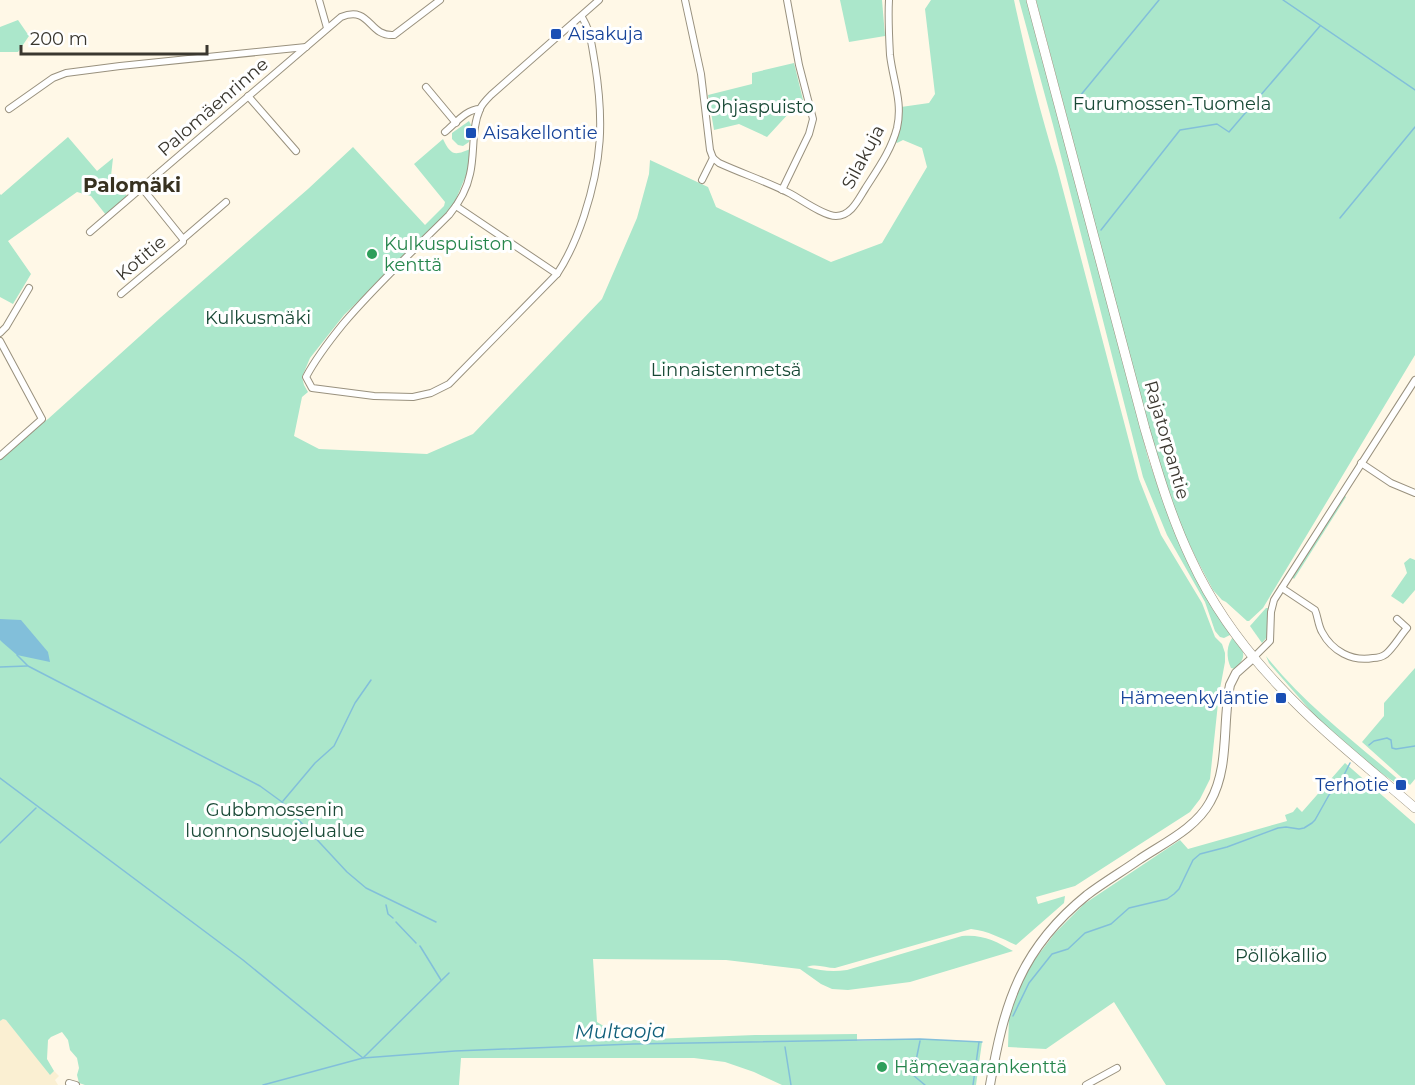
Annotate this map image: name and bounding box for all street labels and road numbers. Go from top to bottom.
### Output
street label: Palomäenrinne [153,53,273,161]
street label: Silakuja [837,121,889,193]
street label: Kotitie [111,231,171,285]
street label: Rajatorpantie [1140,378,1194,502]

